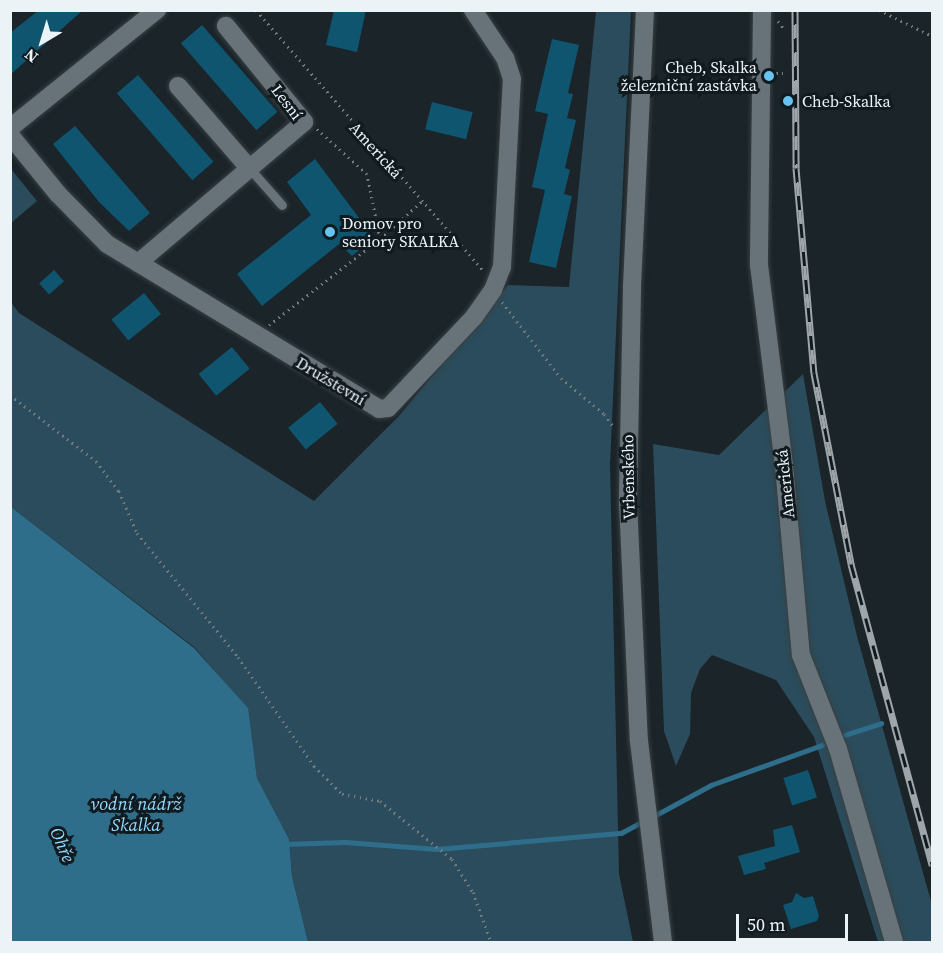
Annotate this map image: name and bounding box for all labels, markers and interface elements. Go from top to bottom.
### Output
north arrow [12,12,72,72]
text: N [20,44,42,68]
place label: Cheb, Skalka železniční zastávka [621,57,757,95]
marker: Cheb, Skalka železniční zastávka [762,69,776,83]
street label: Lesní [268,81,306,123]
place label: Cheb-Skalka [802,91,891,111]
marker: Cheb-Skalka [779,92,797,110]
street label: Americká [346,118,406,182]
place label: Domov pro seniory SKALKA [342,213,459,251]
marker: Domov pro seniory SKALKA [323,225,337,239]
street label: Družstevní [293,353,369,409]
street label: Vrbenského [618,434,638,520]
street label: Americká [772,449,798,519]
water label: vodní nádrž Skalka [91,794,181,836]
water label: Ohře [45,824,79,866]
scale bar [739,902,852,940]
text: 50 m [747,912,785,937]

